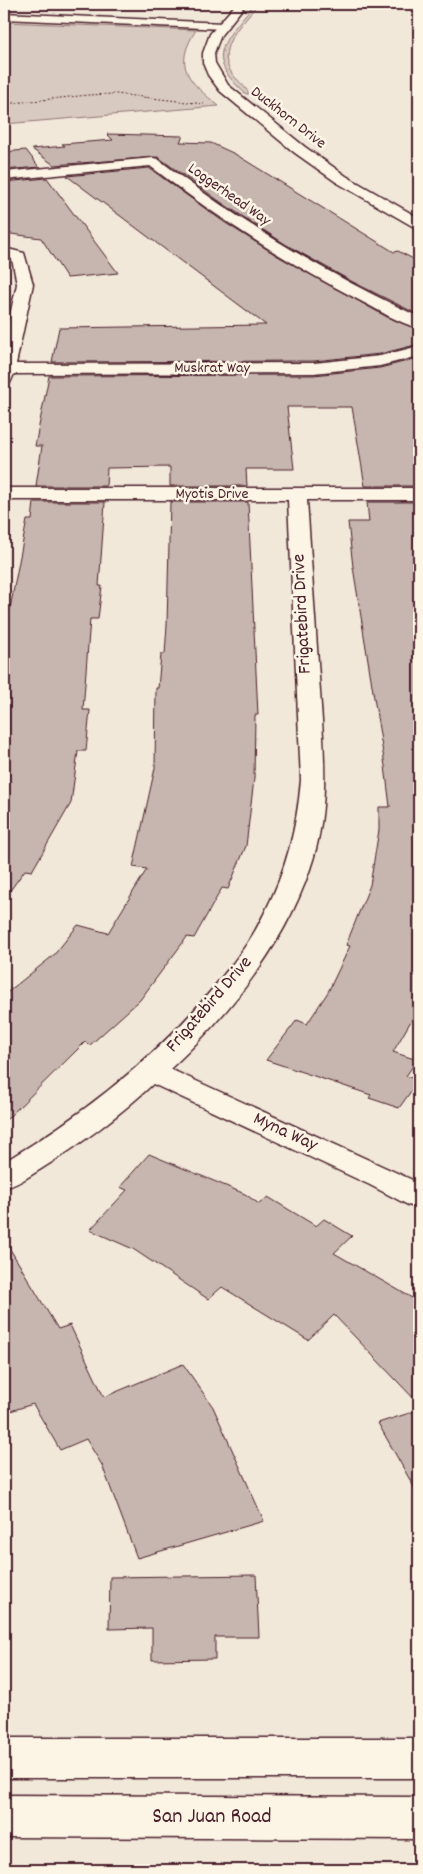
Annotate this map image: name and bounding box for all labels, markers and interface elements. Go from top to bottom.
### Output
street label: Duckhorn Drive [245,81,331,155]
street label: Loggerhead Way [183,158,276,232]
street label: Muskrat Way [174,357,250,380]
street label: Myotis Drive [175,483,249,506]
street label: Frigatebird Drive [286,553,320,675]
street label: Frigatebird Drive [160,951,260,1059]
street label: Myna Way [248,1106,322,1160]
street label: San Juan Road [152,1802,272,1833]

